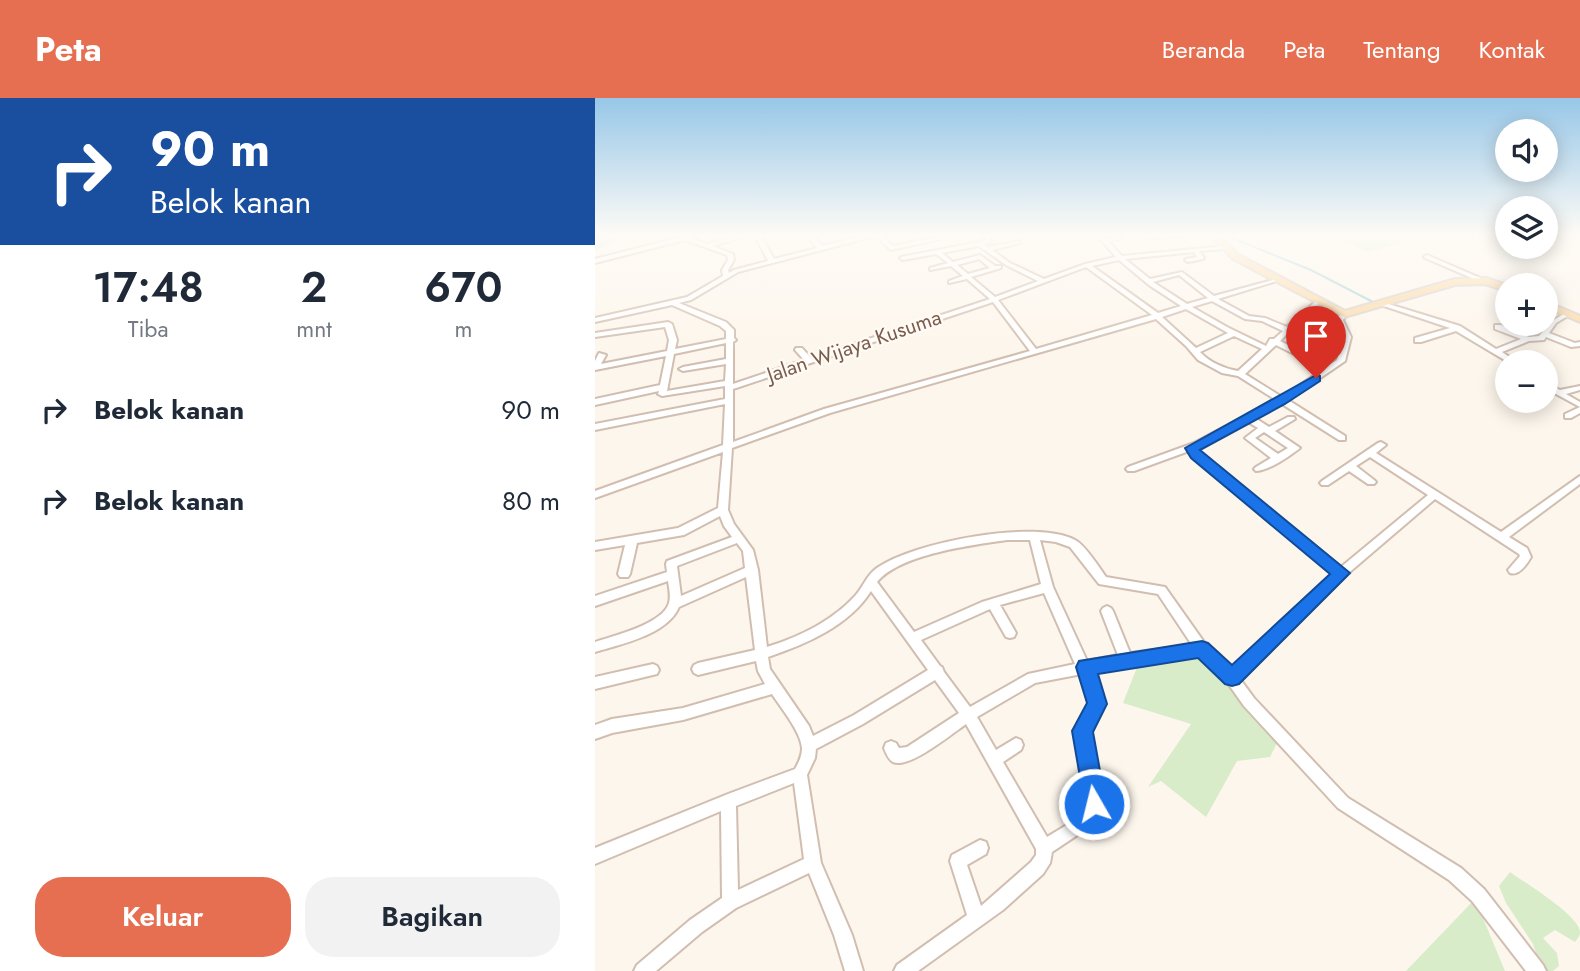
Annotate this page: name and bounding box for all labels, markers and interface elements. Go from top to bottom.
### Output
text: Peta [35,26,102,73]
text: Beranda [1162,32,1245,67]
text: Peta [1283,32,1325,67]
text: Tentang [1363,32,1441,67]
text: Kontak [1479,32,1545,67]
text: 90 m [150,114,270,184]
map controls [1495,119,1558,413]
button: sound [1495,119,1558,182]
icon: right [35,126,126,217]
text: Belok kanan [150,179,311,225]
button: layers [1495,196,1558,259]
text: 17:48 [92,257,204,318]
text: 2 [301,257,327,318]
text: 670 [424,257,502,318]
button: + [1495,273,1558,336]
street label: Jalan Wijaya Kusuma [760,302,945,391]
pin [1286,306,1346,378]
text: Tiba [128,312,169,346]
text: mnt [296,312,332,346]
text: m [454,312,472,346]
icon: arrive [1297,317,1335,355]
button: − [1495,350,1558,413]
icon: right [35,391,73,429]
text: Belok kanan [94,391,244,429]
text: 90 m [501,391,560,429]
icon: right [35,482,73,520]
text: Belok kanan [94,482,244,520]
text: 80 m [502,482,560,520]
position arrow [1057,767,1131,841]
button: Keluar [35,877,291,957]
button: Bagikan [305,877,560,957]

